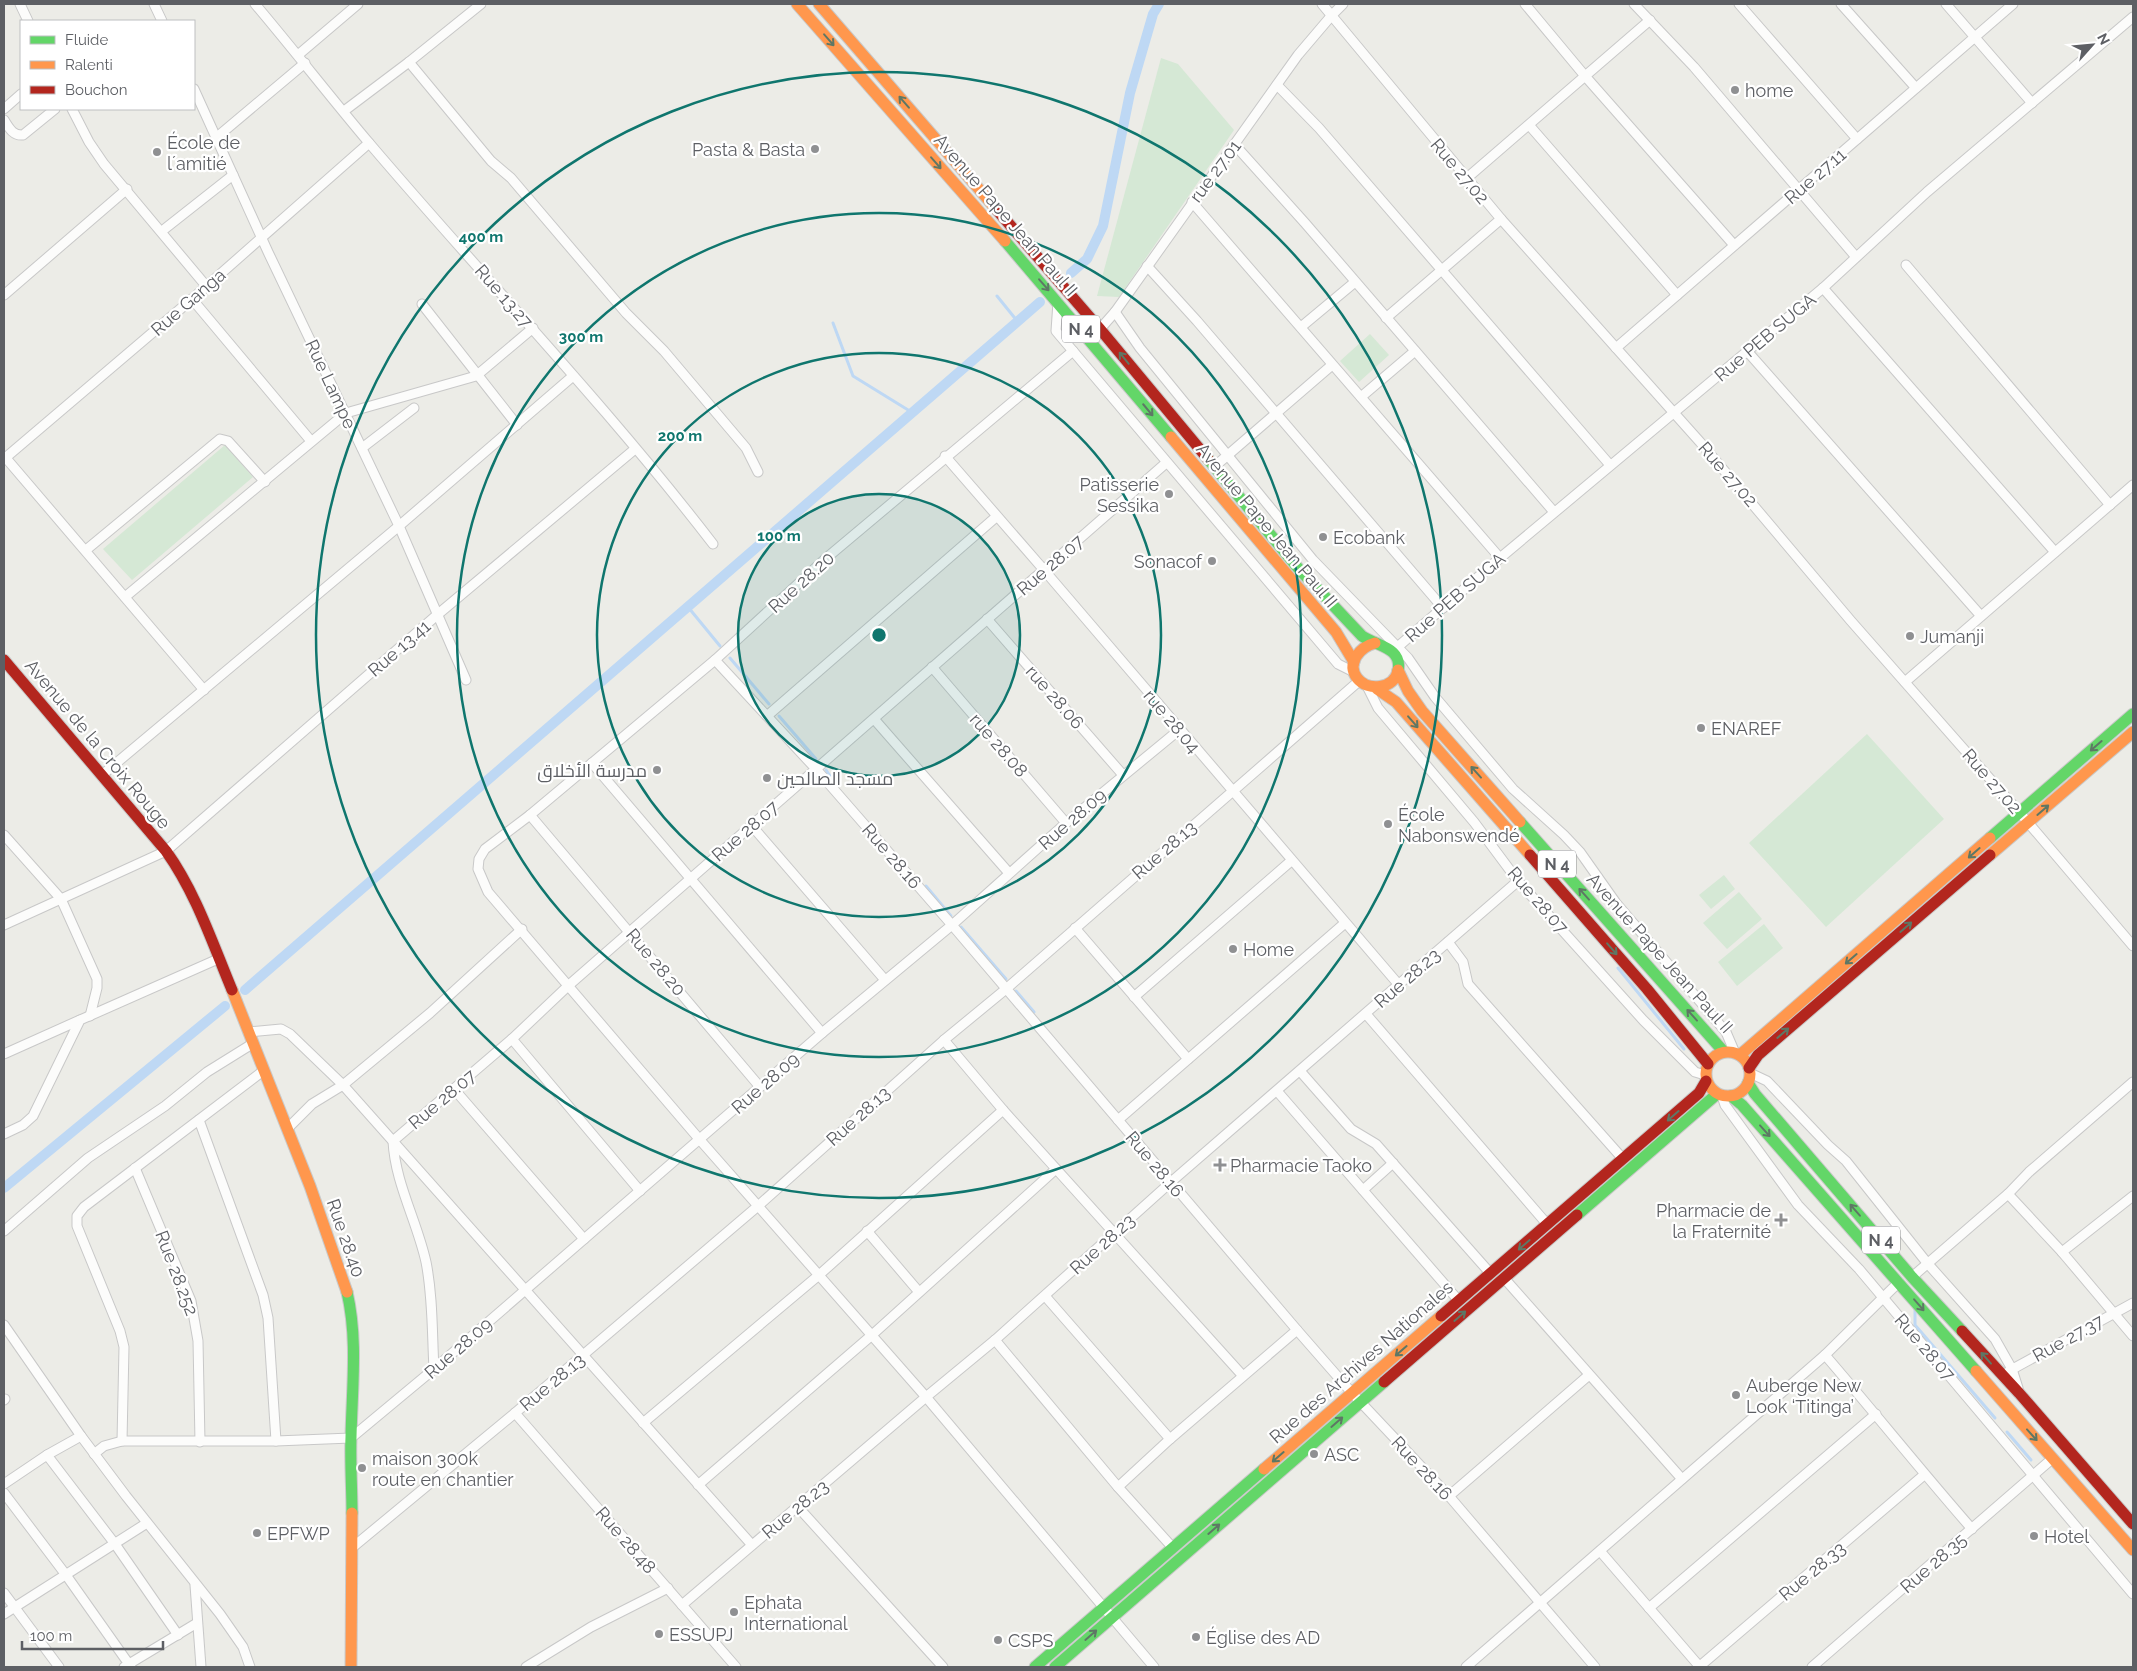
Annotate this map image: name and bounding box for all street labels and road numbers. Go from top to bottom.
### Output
street label: Avenue Pape Jean Paul II [930,130,1082,300]
street label: Rue 27.02 [1427,134,1493,208]
street label: rue 27.01 [1185,136,1245,206]
street label: Rue 27.11 [1780,144,1850,208]
street label: Rue 13.27 [471,260,537,332]
street label: Rue Ganga [147,264,229,340]
street label: Rue PEB SUGA [1710,289,1820,385]
road number: N 4 [1062,316,1100,342]
street label: Rue Lampe [301,336,361,432]
street label: Rue 27.02 [1694,437,1762,511]
street label: Avenue Pape Jean Paul II [1192,439,1342,611]
street label: Rue 28.07 [1012,530,1088,600]
street label: Rue 28.20 [764,547,838,617]
street label: Rue PEB SUGA [1401,548,1509,646]
street label: Rue 13.41 [364,615,435,681]
street label: Avenue de la Croix Rouge [21,655,175,833]
street label: rue 28.06 [1022,661,1088,733]
street label: rue 28.04 [1139,685,1205,757]
street label: rue 28.08 [966,709,1032,781]
street label: Rue 27.02 [1958,744,2026,818]
street label: Rue 28.09 [1034,784,1110,854]
street label: Rue 28.07 [707,796,783,866]
street label: Rue 28.13 [1128,816,1200,884]
street label: Rue 28.16 [858,819,926,893]
road number: N 4 [1538,851,1576,878]
street label: Rue 28.07 [1503,862,1573,938]
street label: Avenue Pape Jean Paul II [1583,869,1737,1037]
street label: Rue 28.20 [622,924,690,1000]
street label: Rue 28.23 [1370,944,1444,1012]
street label: Rue 28.09 [727,1048,803,1118]
street label: Rue 28.07 [404,1065,480,1133]
street label: Rue 28.13 [822,1082,894,1150]
street label: Rue 28.16 [1121,1127,1189,1201]
street label: Rue 28.40 [323,1196,369,1280]
street label: Rue 28.23 [1065,1209,1139,1279]
road number: N 4 [1862,1226,1900,1254]
street label: Rue 28.252 [151,1227,203,1319]
street label: Rue des Archives Nationales [1265,1276,1457,1447]
street label: Rue 28.07 [1890,1309,1960,1385]
street label: Rue 27.37 [2029,1310,2107,1366]
street label: Rue 28.09 [420,1313,496,1383]
street label: Rue 28.13 [515,1349,589,1415]
street label: Rue 28.16 [1387,1432,1457,1504]
street label: Rue 28.23 [758,1475,832,1543]
street label: Rue 28.48 [591,1502,661,1578]
street label: Rue 28.35 [1896,1529,1970,1597]
street label: Rue 28.33 [1775,1537,1849,1605]

